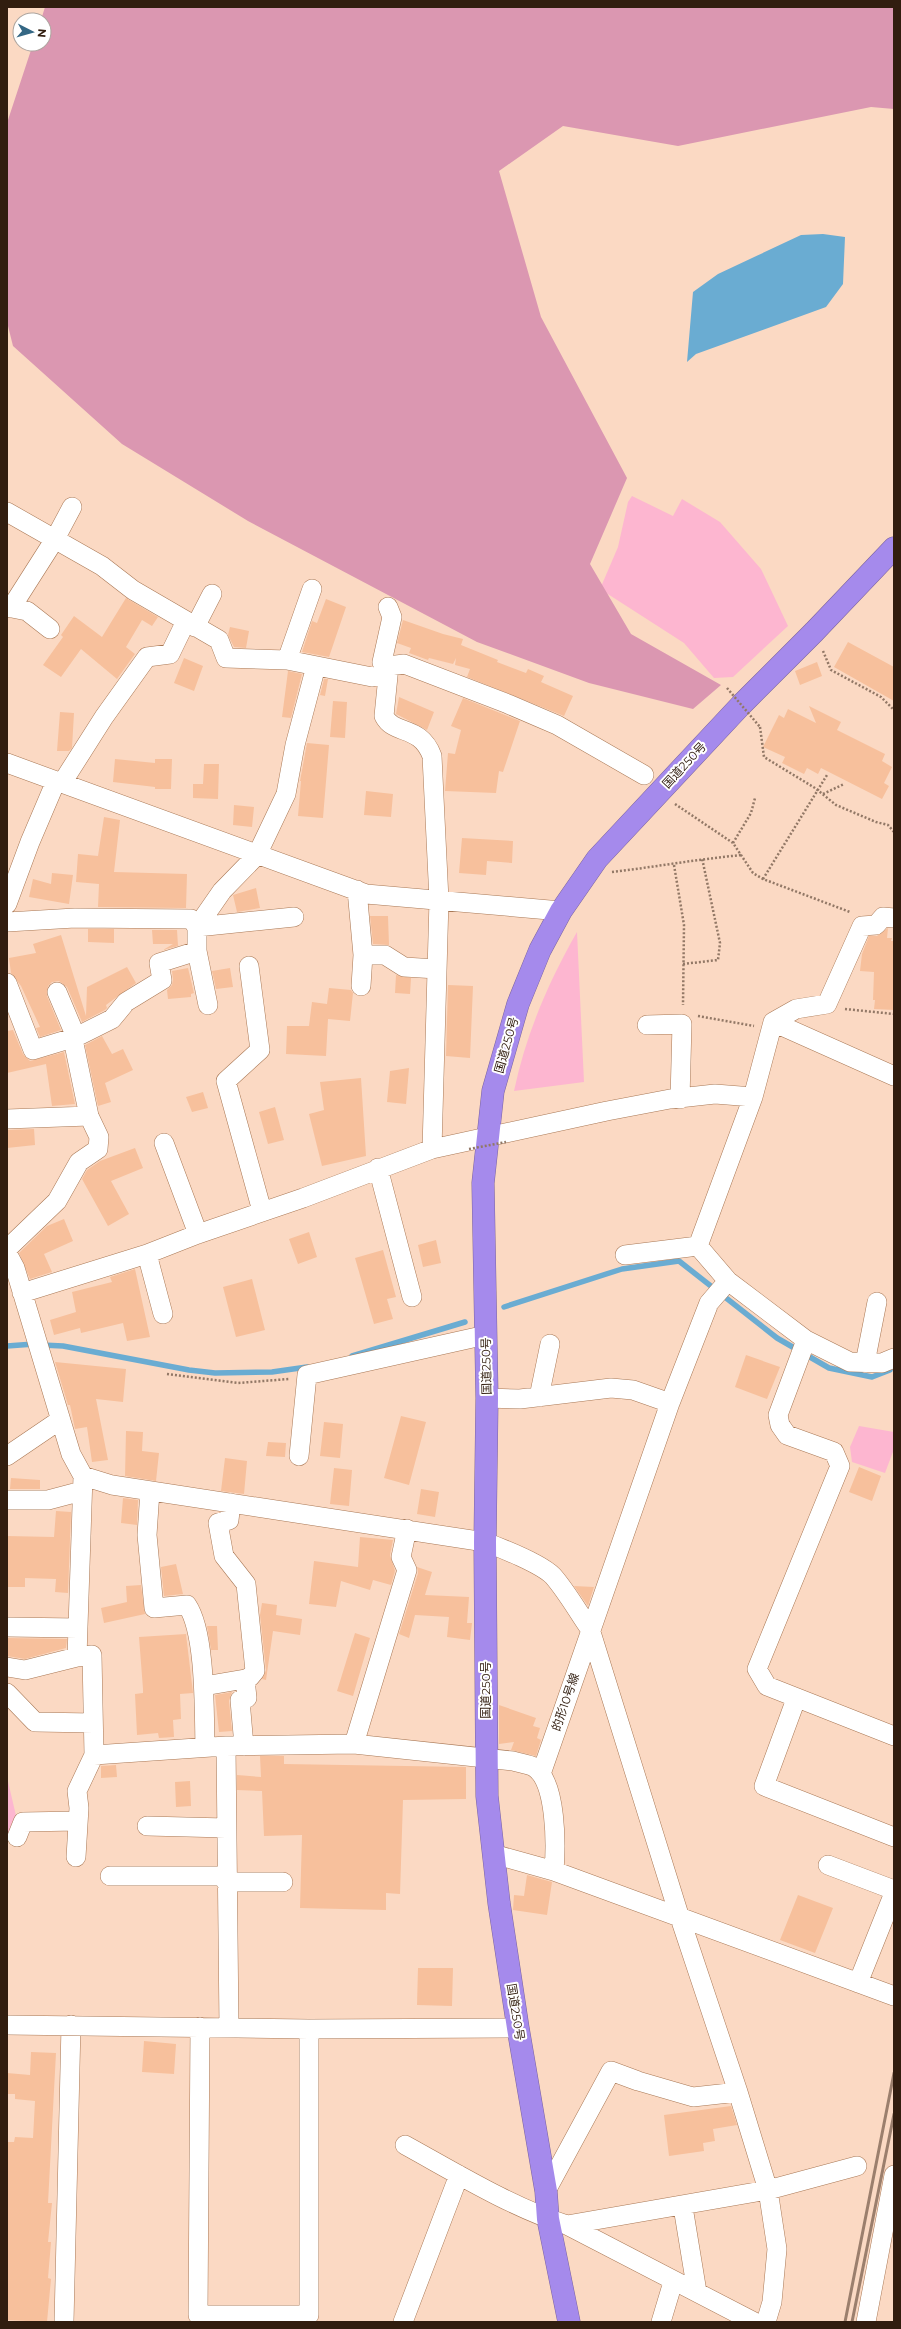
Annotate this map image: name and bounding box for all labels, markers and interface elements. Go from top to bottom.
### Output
north arrow [12,12,52,52]
text: N [35,28,49,38]
street label: 国道250号 [659,739,709,791]
street label: 国道250号 [491,1015,521,1075]
street label: 国道250号 [478,1337,494,1395]
street label: 国道250号 [478,1661,493,1719]
street label: 的形10号線 [548,1671,582,1733]
street label: 国道250号 [504,1982,528,2042]

